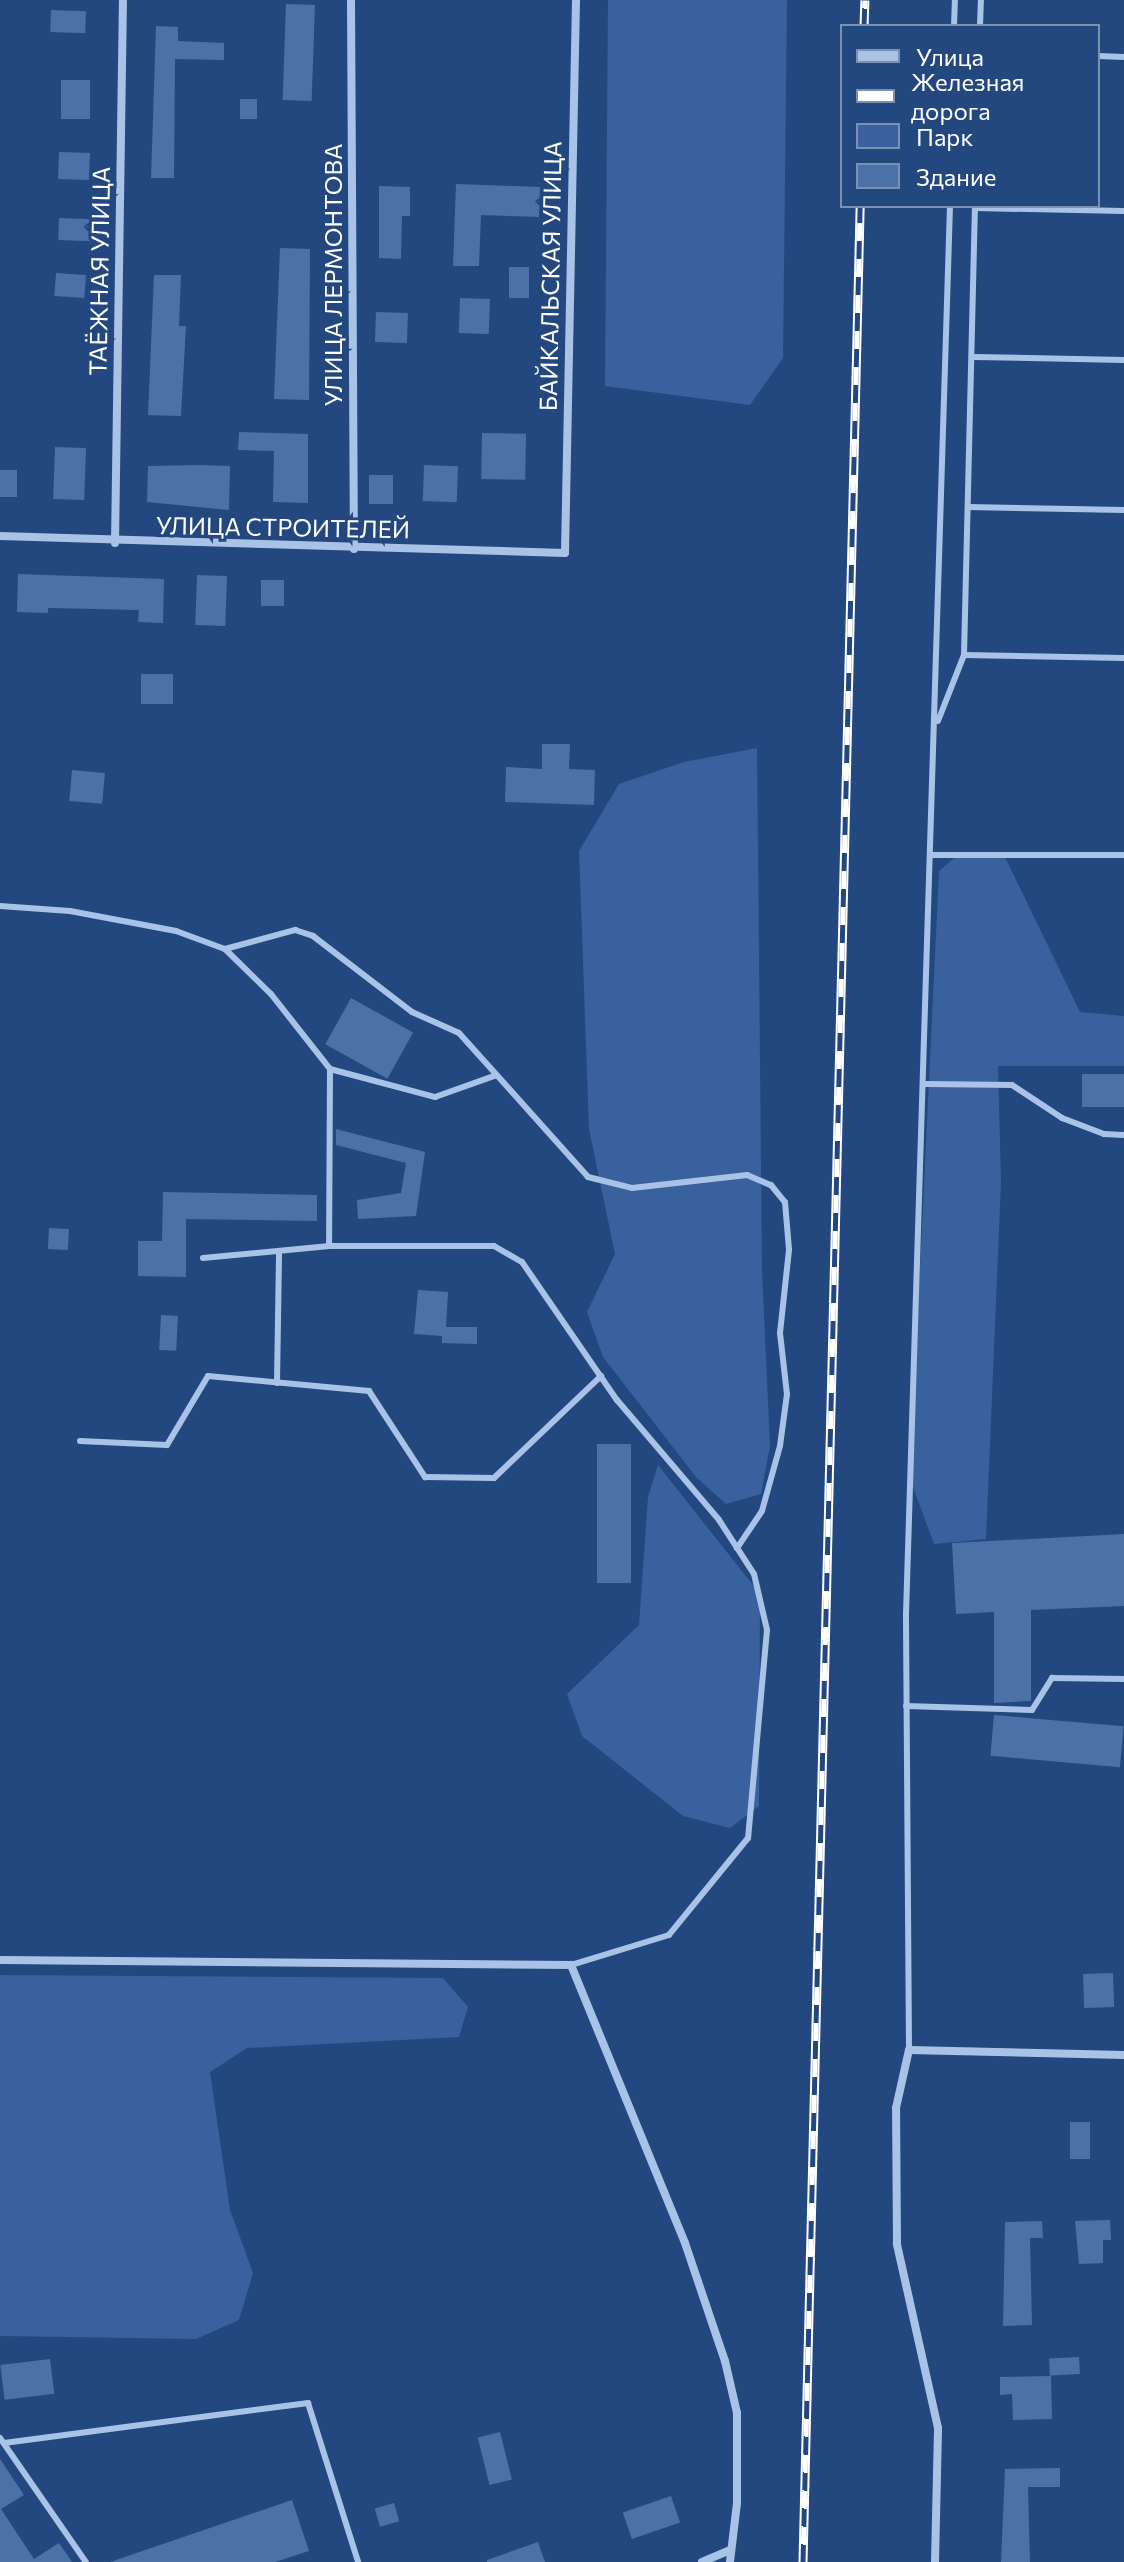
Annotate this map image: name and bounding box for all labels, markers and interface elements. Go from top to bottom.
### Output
legend [840,24,1100,208]
text: Улица [916,42,984,71]
text: Железная дорога [911,67,1024,125]
text: Парк [916,122,973,151]
street label: БАЙКАЛЬСКАЯ УЛИЦА [533,141,567,411]
street label: УЛИЦА ЛЕРМОНТОВА [319,144,347,406]
text: Здание [916,162,996,191]
street label: ТАЁЖНАЯ УЛИЦА [83,166,115,376]
street label: УЛИЦА СТРОИТЕЛЕЙ [156,510,410,544]

